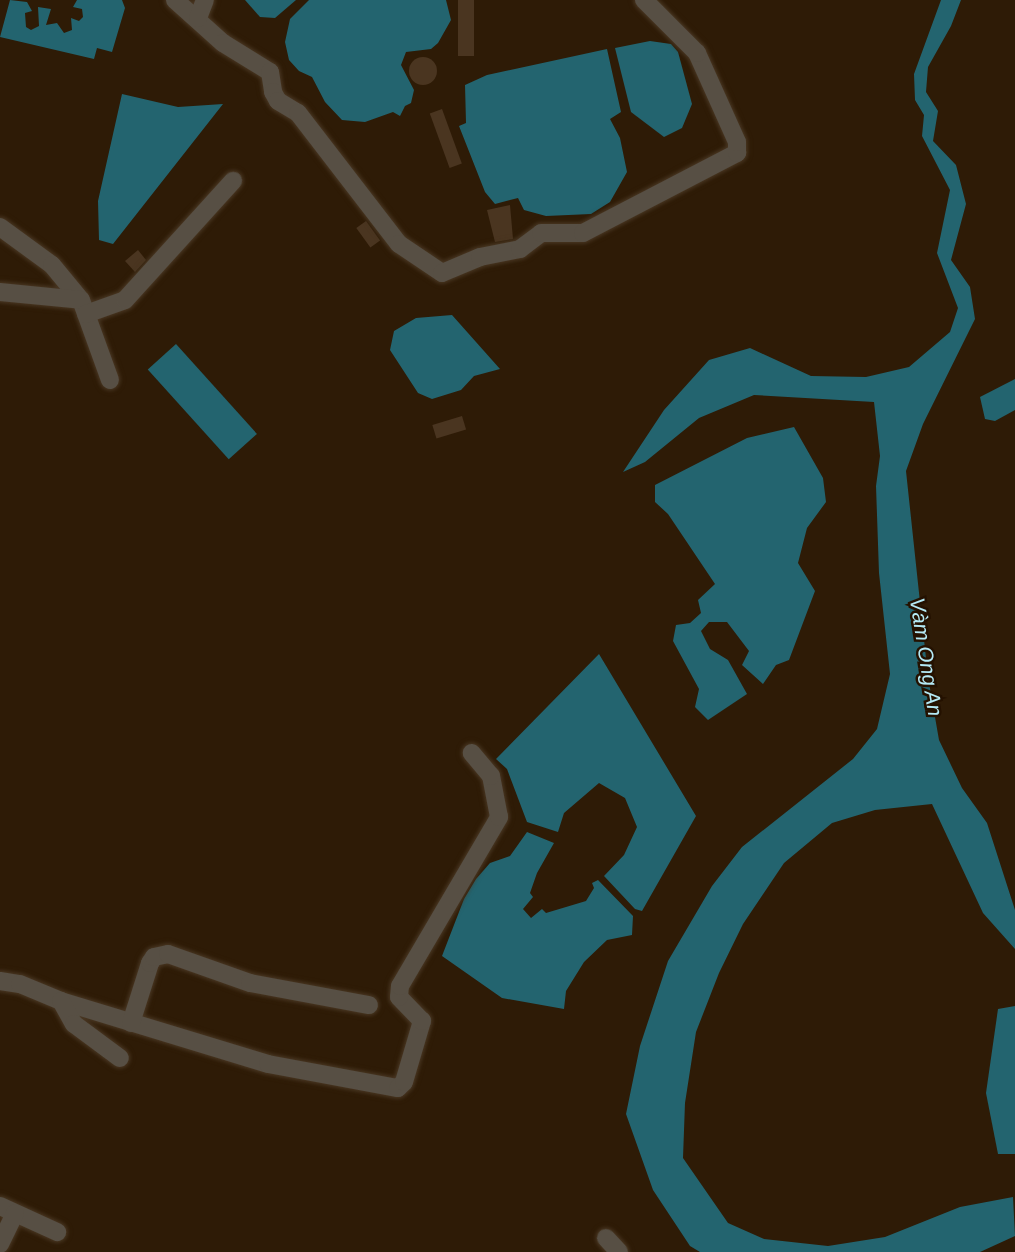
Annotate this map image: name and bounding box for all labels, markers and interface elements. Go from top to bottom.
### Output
water label: Vàm Ong An [904,596,948,718]

